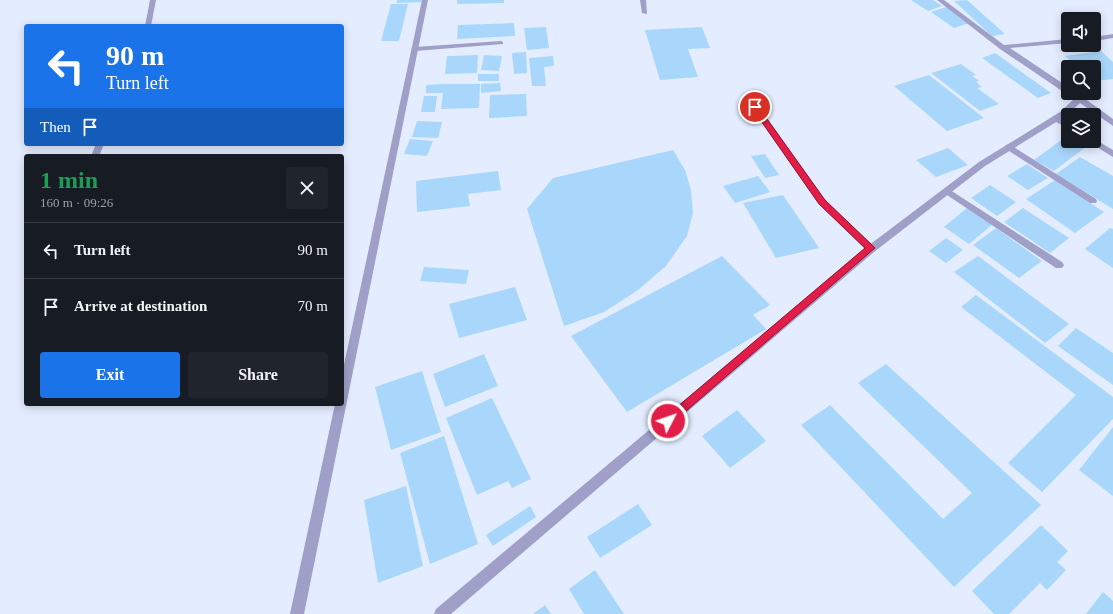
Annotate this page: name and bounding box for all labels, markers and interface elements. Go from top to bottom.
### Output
map controls [1061,12,1101,148]
button: sound [1061,12,1101,52]
icon: left [40,40,92,92]
text: 90 m [106,40,164,71]
button: search [1061,60,1101,100]
text: Turn left [106,73,169,93]
pin [738,90,772,124]
icon: arrive [744,96,766,118]
button: layers [1061,108,1101,148]
icon: arrive [79,116,101,138]
text: Then [40,119,71,135]
text: 1 min [40,167,98,193]
button: close [286,167,328,209]
text: 160 m · 09:26 [40,195,113,210]
icon: left [40,240,62,262]
text: Turn left [74,242,131,258]
text: 90 m [298,242,328,258]
icon: arrive [40,296,62,318]
text: Arrive at destination [74,298,207,314]
text: 70 m [298,298,328,314]
button: Exit [40,352,180,398]
button: Share [188,352,328,398]
position arrow [647,400,689,442]

